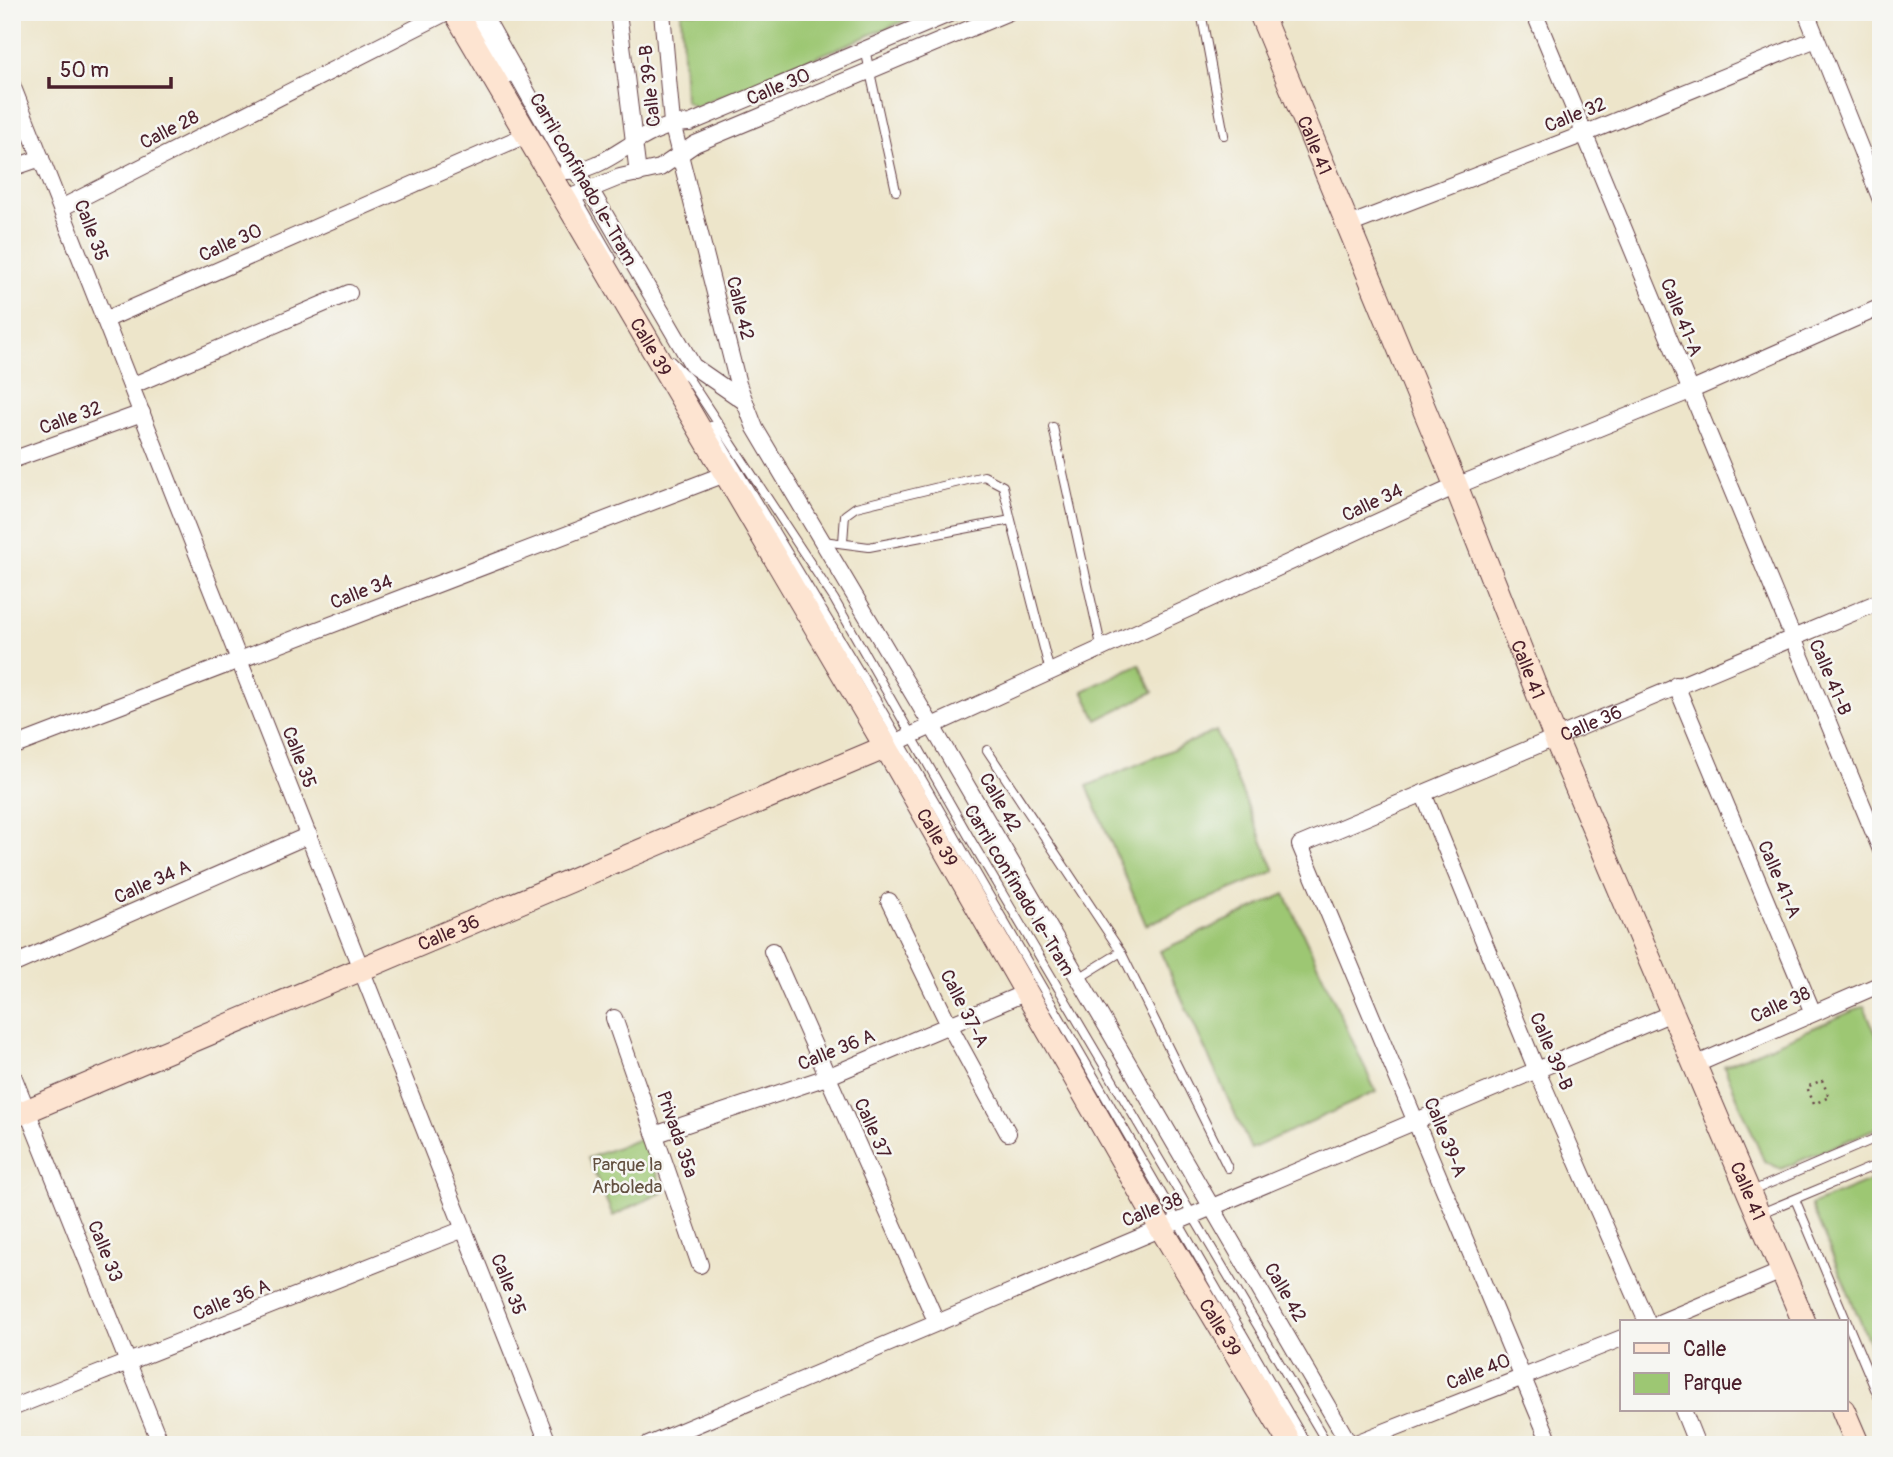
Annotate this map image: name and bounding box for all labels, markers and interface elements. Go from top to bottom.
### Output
street label: Calle 39-B [634,44,666,128]
scale bar [49,46,172,90]
text: 50 m [60,57,109,84]
street label: Calle 30 [743,63,814,111]
street label: Carril confinado Ie-Tram [524,89,643,270]
street label: Calle 32 [1541,92,1610,138]
street label: Calle 28 [136,105,203,155]
street label: Calle 41 [1291,112,1337,179]
street label: Calle 35 [68,196,114,265]
street label: Calle 30 [195,218,266,267]
street label: Calle 42 [721,274,760,343]
street label: Calle 41-A [1655,275,1708,360]
street label: Calle 39 [624,314,677,381]
street label: Calle 32 [36,396,105,440]
street label: Calle 34 [1338,478,1407,527]
street label: Calle 34 [327,569,396,615]
street label: Calle 41-B [1803,636,1857,719]
street label: Calle 41 [1505,637,1550,703]
street label: Calle 36 [1557,700,1626,747]
street label: Calle 35 [276,723,322,792]
street label: Calle 42 [974,768,1027,837]
street label: Carril confinado Ie-Tram [958,800,1080,981]
street label: Calle 39 [911,804,963,871]
street label: Calle 41-A [1752,837,1806,922]
street label: Calle 34 A [110,854,194,909]
street label: Calle 36 [414,909,483,957]
street label: Calle 37-A [934,966,994,1051]
street label: Calle 38 [1747,981,1814,1029]
street label: Calle 39-B [1524,1009,1578,1094]
street label: Calle 36 A [794,1024,879,1076]
street label: Privada 35a [651,1088,703,1181]
street label: Calle 37 [848,1094,896,1162]
street label: Calle 39-A [1418,1094,1472,1181]
park label: Parque la Arboleda [592,1153,663,1199]
street label: Calle 41 [1724,1158,1770,1224]
street label: Calle 38 [1119,1187,1186,1233]
street label: Calle 33 [82,1217,128,1286]
street label: Calle 35 [485,1250,531,1319]
street label: Calle 42 [1259,1258,1312,1327]
street label: Calle 36 A [189,1274,274,1326]
street label: Calle 39 [1193,1295,1246,1361]
legend [1620,1320,1848,1412]
text: Calle [1683,1336,1727,1363]
street label: Calle 40 [1443,1348,1514,1396]
text: Parque [1683,1370,1742,1397]

